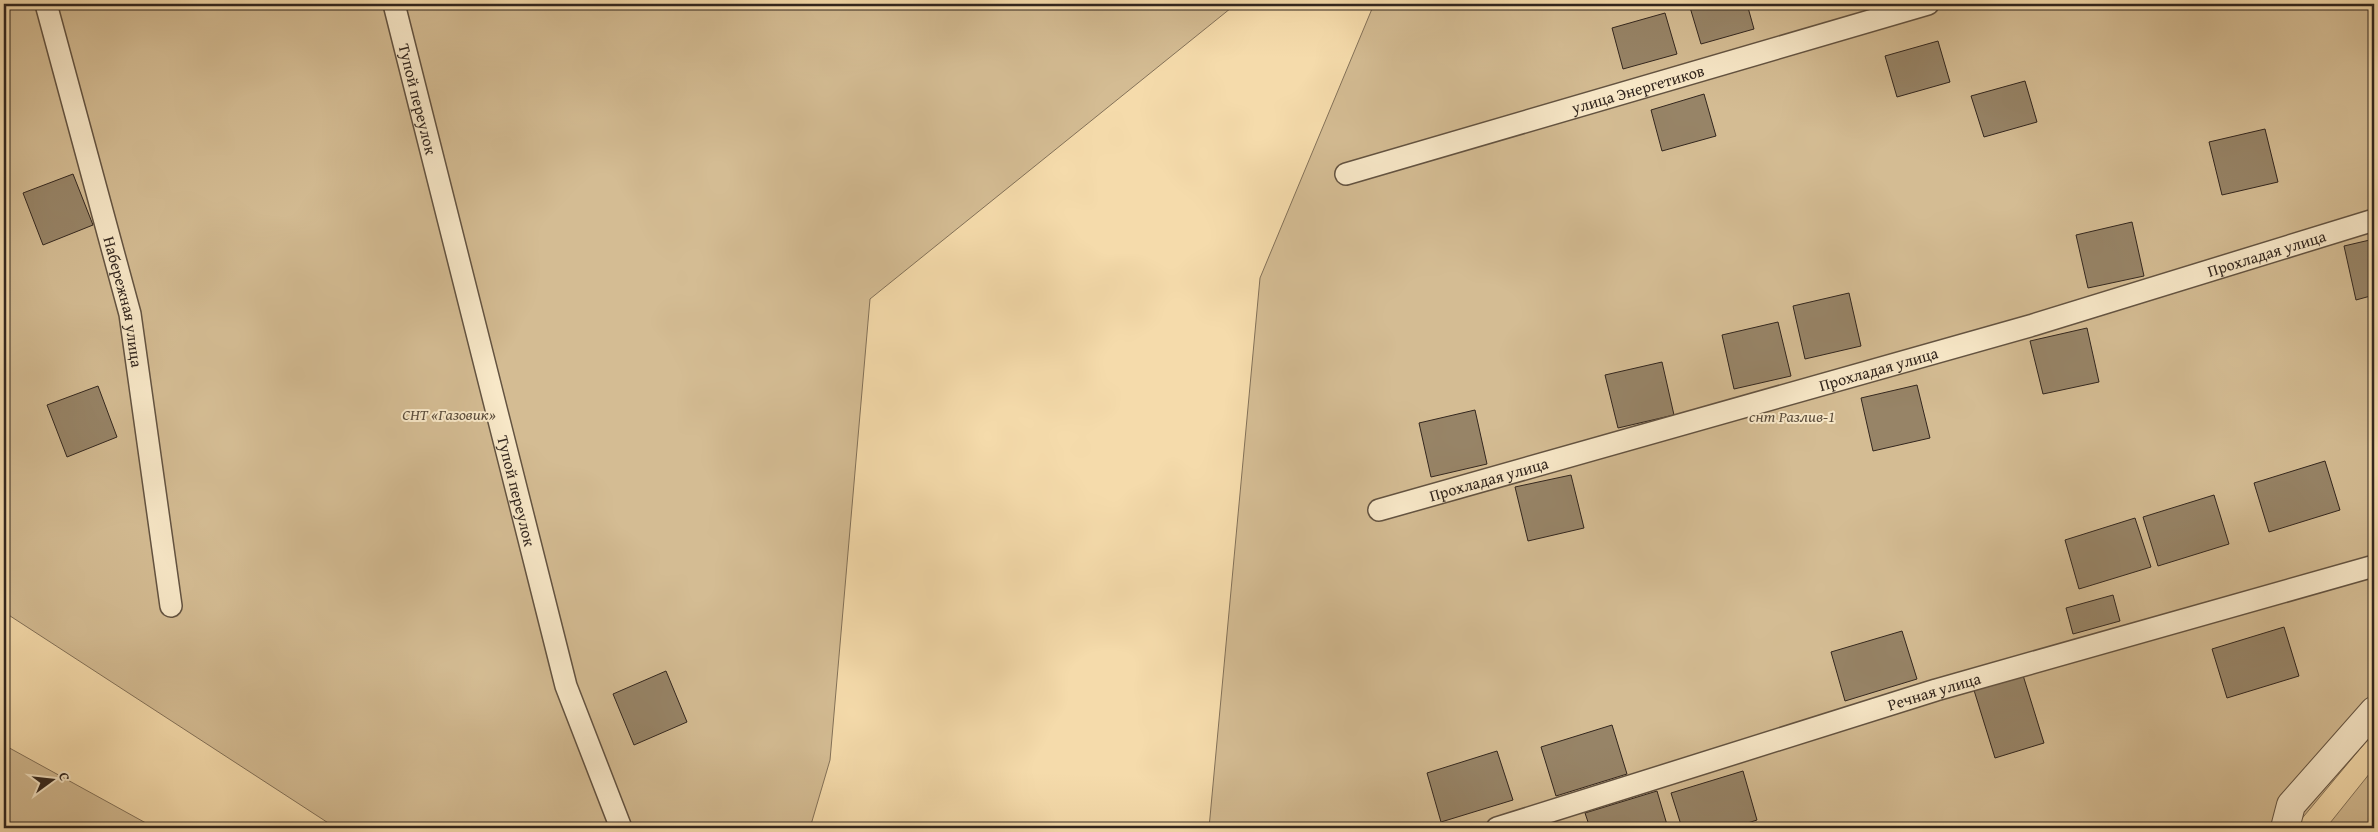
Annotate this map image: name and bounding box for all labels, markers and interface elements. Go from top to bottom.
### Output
street label: Тупой переулок [392,41,444,158]
street label: улица Энергетиков [1568,58,1707,120]
street label: Прохладая улица [2204,223,2329,283]
street label: Набережная улица [97,234,149,369]
street label: Прохладая улица [1816,340,1941,397]
park label: СНТ «Газовик» [402,402,496,426]
park label: снт Разлив-1 [1749,404,1835,428]
street label: Тупой переулок [491,433,542,549]
street label: Прохладая улица [1426,451,1551,507]
street label: Речная улица [1884,666,1984,717]
north arrow [28,754,78,804]
text: С [54,770,75,783]

